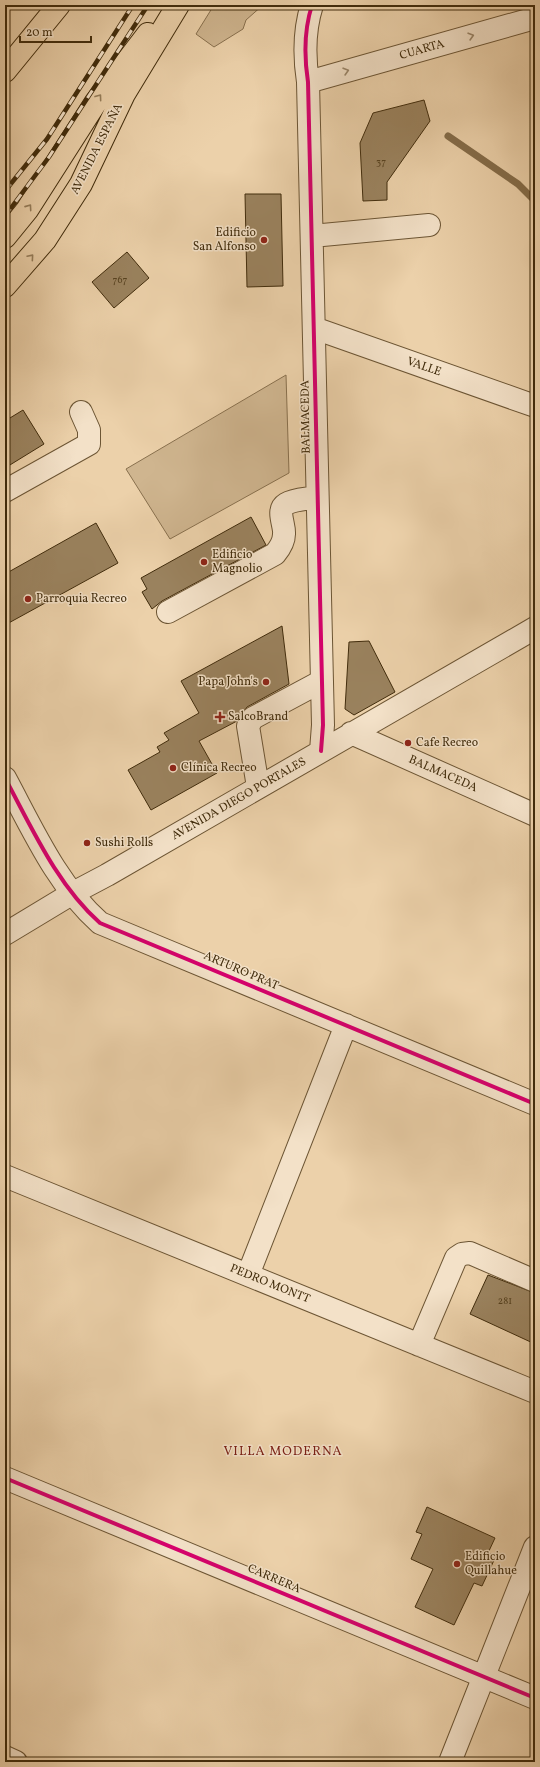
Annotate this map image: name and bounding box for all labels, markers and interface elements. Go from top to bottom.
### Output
scale bar [20,18,91,44]
text: 20 m [26,25,53,41]
one-way arrow [467,32,474,41]
street label: CUARTA [398,36,447,64]
one-way arrow [342,67,349,76]
one-way arrow [94,95,101,102]
street label: AVENIDA ESPAÑA [67,100,127,197]
house number: 37 [376,155,386,169]
one-way arrow [24,204,31,211]
place label: Edificio San Alfonso [193,225,256,255]
marker: Edificio San Alfonso [259,235,269,245]
one-way arrow [26,254,33,262]
house number: 767 [113,273,128,287]
street label: VALLE [405,354,443,380]
street label: BALMACEDA [297,379,315,454]
place label: Edificio Magnolio [212,547,262,577]
marker: Edificio Magnolio [199,557,209,567]
place label: Parroquia Recreo [36,591,127,607]
marker: Parroquia Recreo [23,594,33,604]
place label: Papa John's [198,674,258,690]
marker: Papa John's [261,677,271,687]
place label: SalcoBrand [228,709,289,725]
marker: SalcoBrand [215,712,225,722]
place label: Cafe Recreo [416,735,478,751]
marker: Cafe Recreo [403,738,413,748]
street label: BALMACEDA [406,752,480,797]
street label: AVENIDA DIEGO PORTALES [169,754,309,844]
place label: Clínica Recreo [181,760,257,776]
marker: Clínica Recreo [168,763,178,773]
place label: Sushi Rolls [95,835,153,851]
marker: Sushi Rolls [82,838,92,848]
street label: ARTURO PRAT [201,948,281,994]
street label: PEDRO MONTT [227,1261,313,1307]
house number: 281 [498,1294,512,1308]
district label: VILLA MODERNA [223,1443,343,1461]
place label: Edificio Quillahue [465,1549,517,1579]
marker: Edificio Quillahue [452,1559,462,1569]
street label: CARRERA [245,1561,304,1598]

